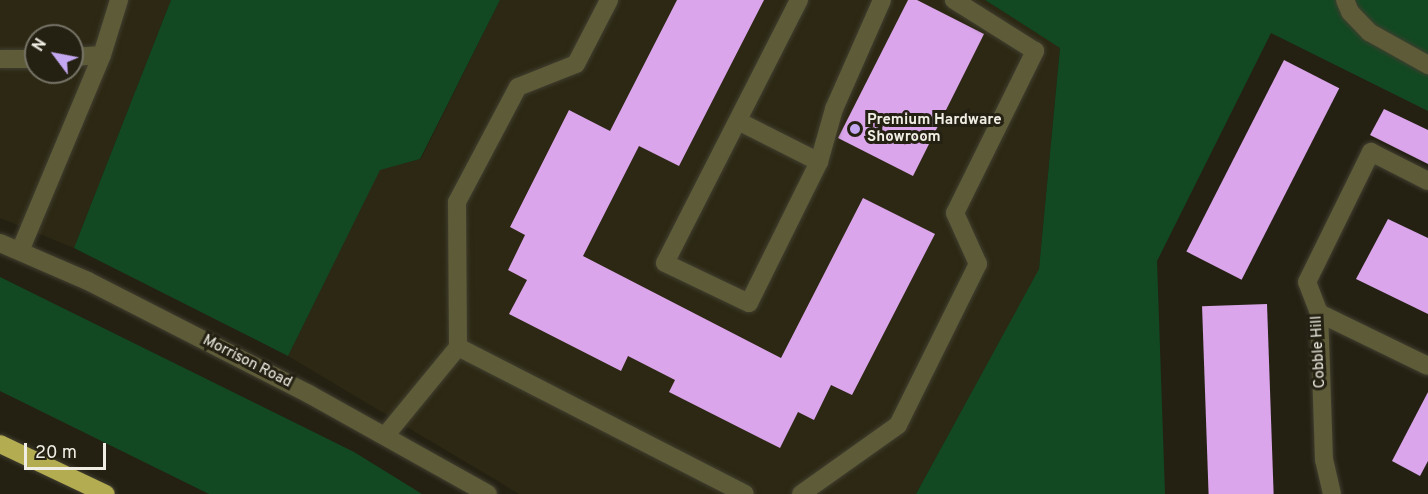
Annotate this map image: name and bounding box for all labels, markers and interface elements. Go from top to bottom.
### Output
north arrow [24,24,84,84]
text: N [29,35,52,56]
place label: Premium Hardware Showroom [867,111,1002,146]
marker: Premium Hardware Showroom [848,122,862,136]
street label: Cobble Hill [1308,315,1330,389]
street label: Morrison Road [199,332,295,392]
scale bar [27,431,110,469]
text: 20 m [35,442,77,465]

